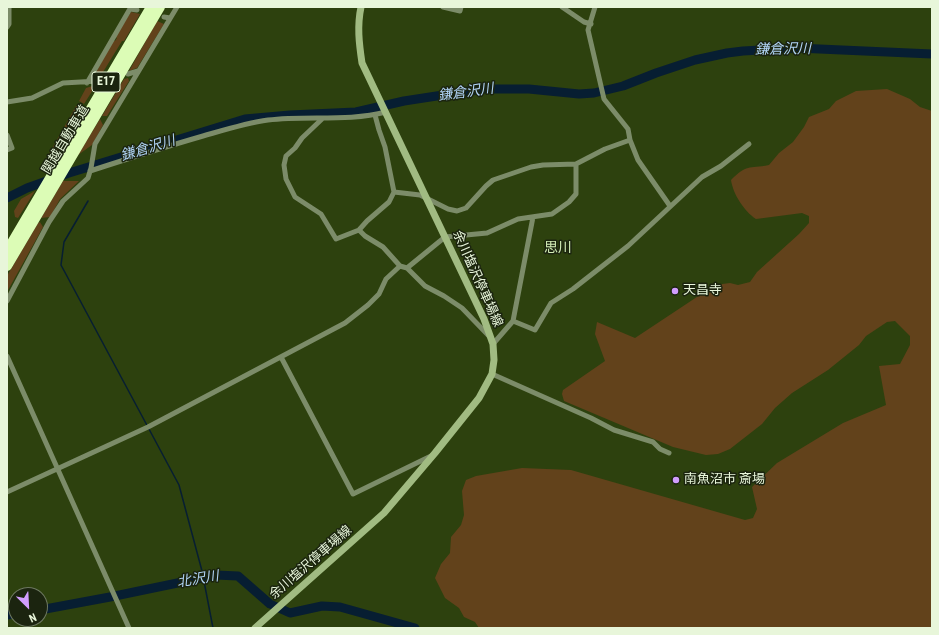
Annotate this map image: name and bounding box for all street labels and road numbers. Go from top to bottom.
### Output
road number: E17 [92,72,120,92]
street label: 関越自動車道 [39,103,93,177]
street label: 余川塩沢停車場線 [449,228,505,330]
street label: 余川塩沢停車場線 [267,523,355,603]

